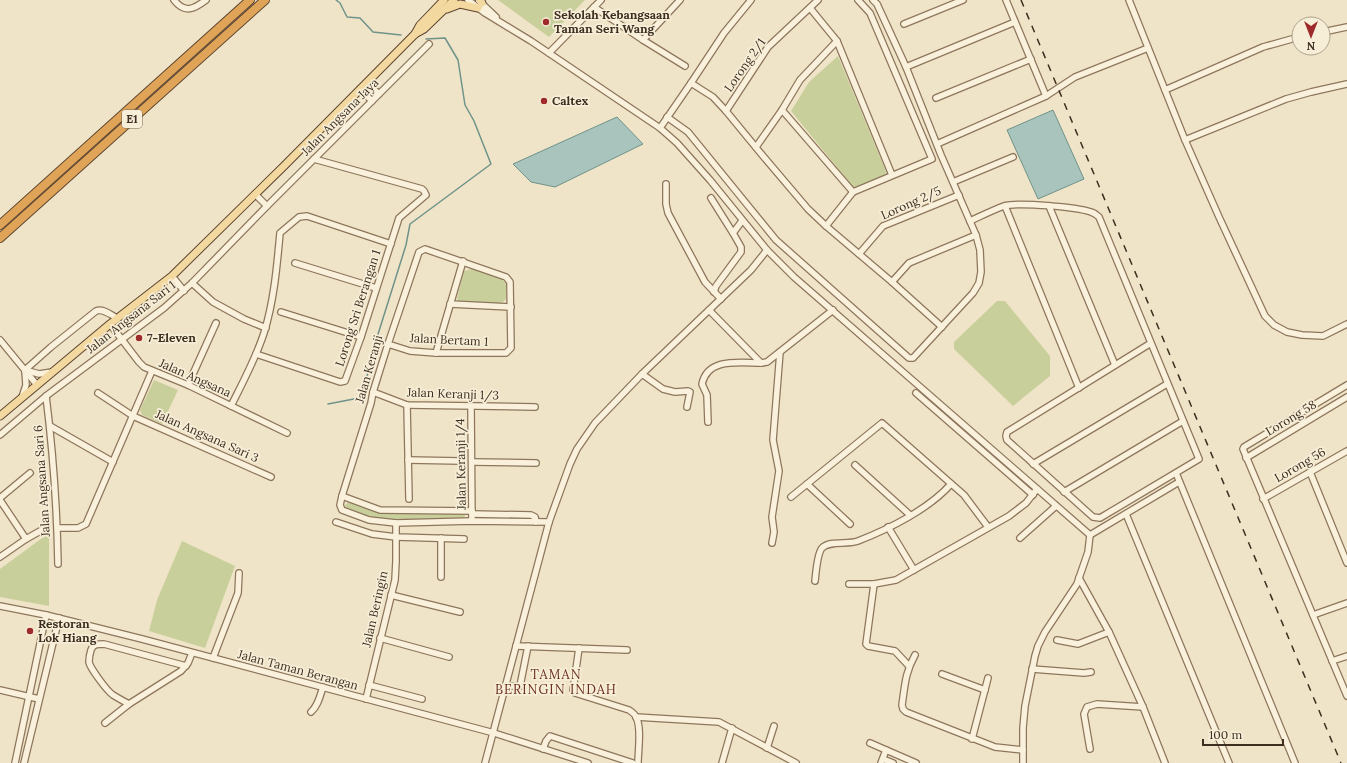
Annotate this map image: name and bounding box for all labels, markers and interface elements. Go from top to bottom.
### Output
place label: Sekolah Kebangsaan Taman Seri Wang [554,7,670,36]
north arrow [1291,16,1331,56]
marker: Sekolah Kebangsaan Taman Seri Wang [541,17,551,27]
street label: Lorong 2/1 [721,35,769,95]
text: N [1306,39,1315,53]
street label: Jalan Angsana Jaya [297,75,381,159]
place label: Caltex [552,93,589,108]
marker: Caltex [539,96,549,106]
road number: E1 [122,110,142,128]
street label: Lorong 2/5 [878,183,944,223]
street label: Lorong Sri Berangan 1 [332,248,383,368]
street label: Jalan Angsana Sari 1 [82,277,178,357]
place label: 7-Eleven [147,330,196,345]
street label: Jalan Bertam 1 [408,330,489,349]
marker: 7-Eleven [134,333,144,343]
street label: Jalan Keranji [351,333,385,406]
street label: Jalan Angsana [156,355,233,400]
street label: Jalan Keranji 1/3 [406,384,500,404]
street label: Lorong 58 [1263,396,1319,439]
street label: Jalan Angsana Sari 3 [152,406,262,465]
street label: Jalan Keranji 1/4 [452,418,470,511]
street label: Jalan Angsana Sari 6 [30,425,53,538]
street label: Lorong 56 [1271,444,1328,485]
street label: Jalan Beringin [358,569,391,649]
place label: Restoran Lok Hiang [38,616,98,645]
marker: Restoran Lok Hiang [25,626,35,636]
street label: Jalan Taman Berangan [235,646,360,693]
district label: TAMAN BERINGIN INDAH [495,666,617,698]
scale bar [1203,721,1283,747]
text: 100 m [1209,727,1242,742]

